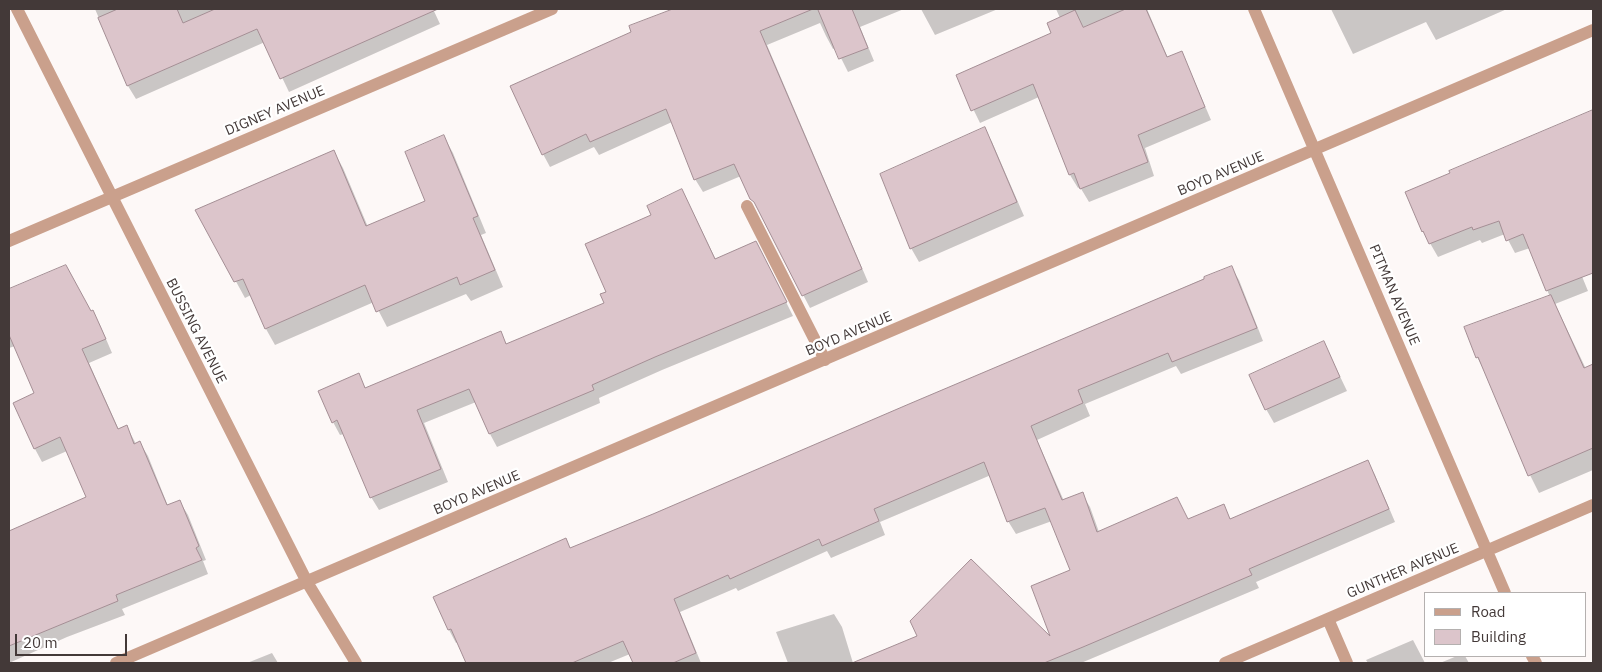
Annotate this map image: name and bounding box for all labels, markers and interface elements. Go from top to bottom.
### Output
street label: DIGNEY AVENUE [223,82,327,140]
street label: BOYD AVENUE [1175,148,1267,200]
street label: PITMAN AVENUE [1365,242,1423,348]
street label: BUSSING AVENUE [162,276,230,386]
street label: BOYD AVENUE [803,308,895,360]
street label: BOYD AVENUE [431,467,523,519]
street label: GUNTHER AVENUE [1344,540,1462,602]
legend [1424,592,1587,657]
text: Road [1471,602,1506,621]
scale bar [18,624,130,656]
text: Building [1471,627,1526,646]
text: 20 m [23,633,58,652]

